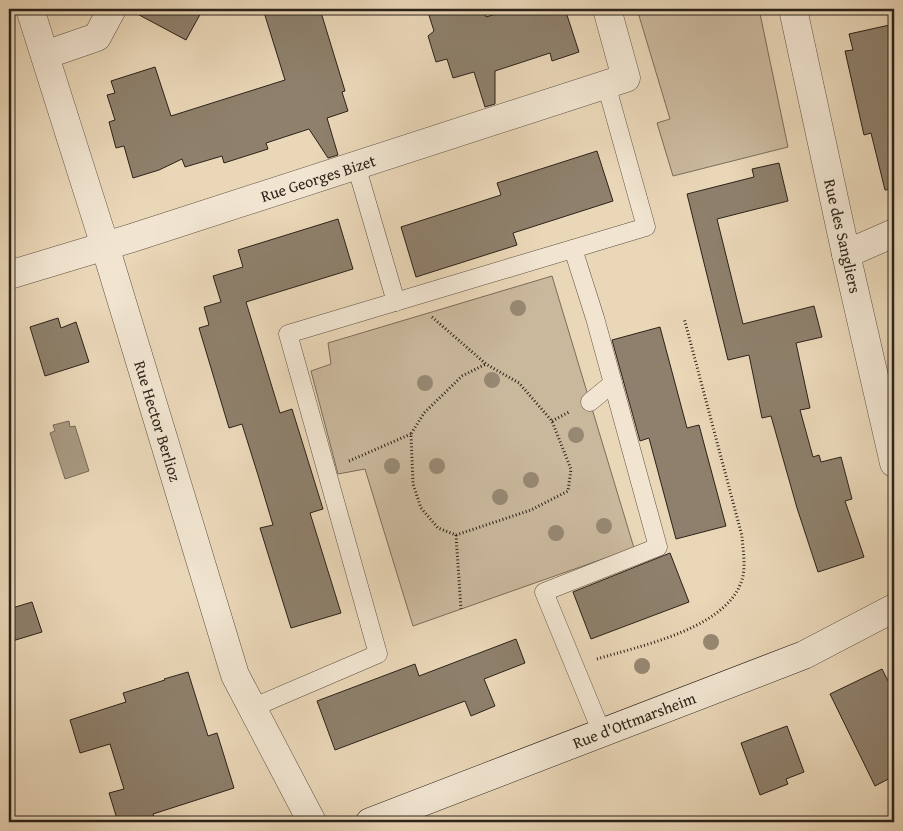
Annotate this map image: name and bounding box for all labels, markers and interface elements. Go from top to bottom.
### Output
street label: Rue Georges Bizet [257,148,379,208]
street label: Rue des Sangliers [818,177,868,295]
street label: Rue Hector Berlioz [128,358,188,484]
street label: Rue d'Ottmarsheim [569,685,699,755]

